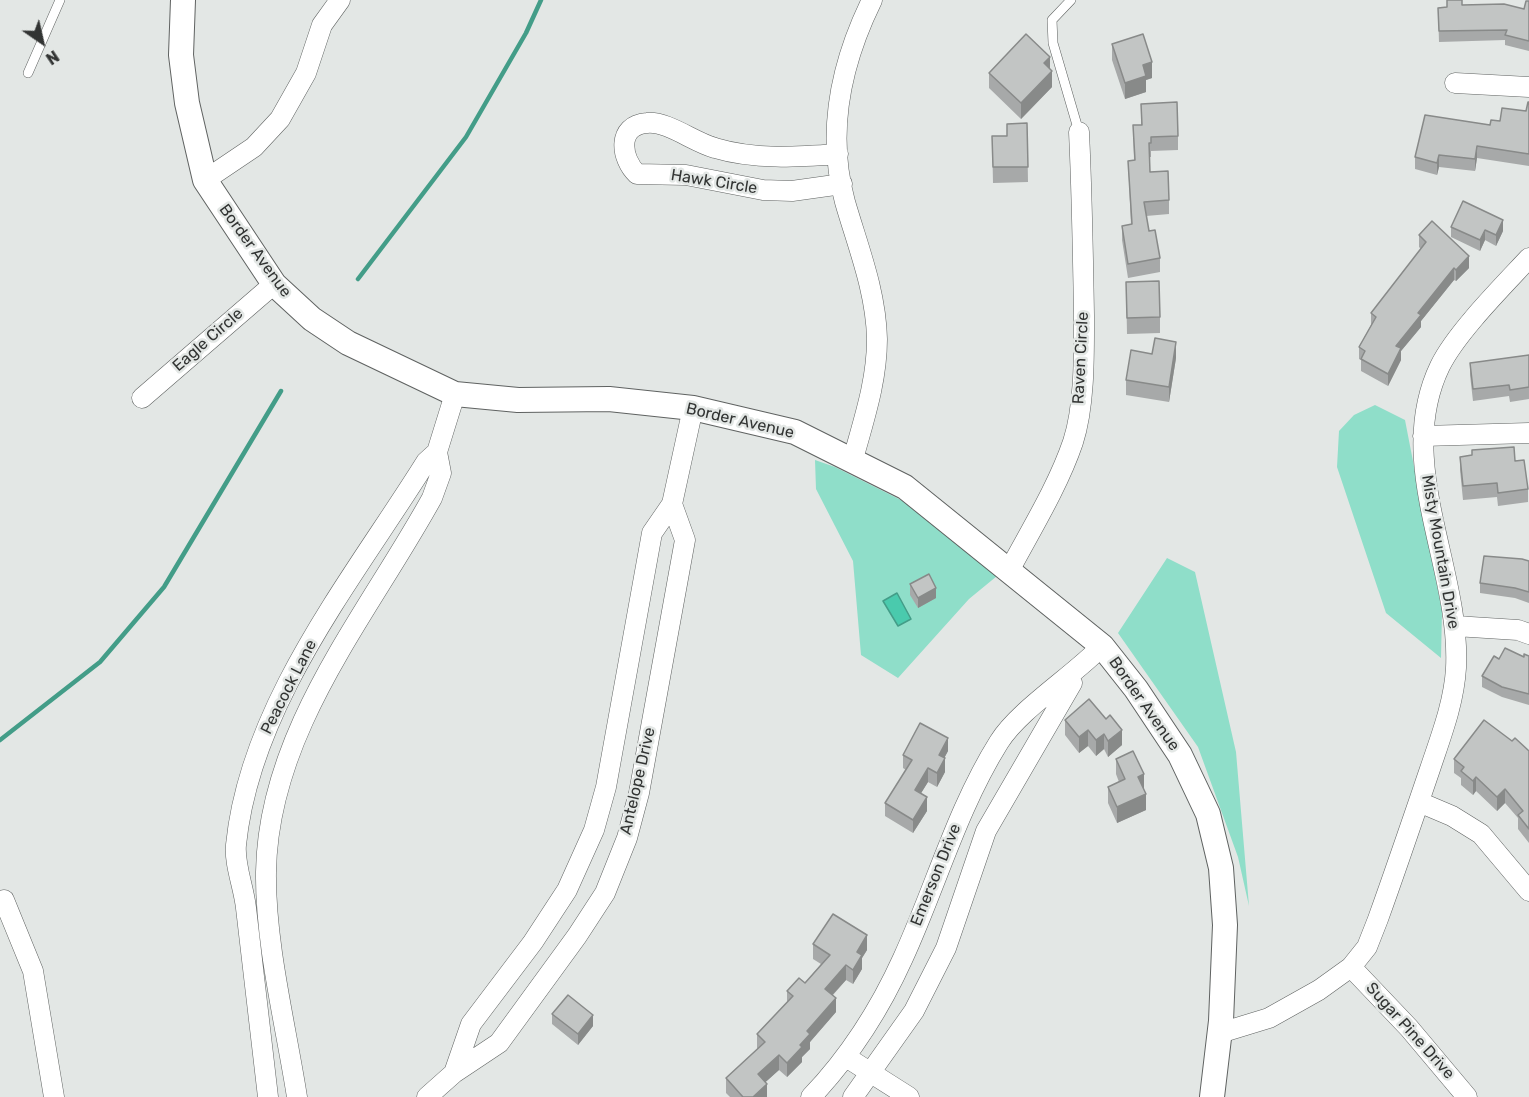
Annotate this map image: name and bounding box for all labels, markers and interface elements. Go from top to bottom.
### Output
north arrow [12,12,72,72]
text: N [42,46,62,68]
street label: Hawk Circle [669,166,759,198]
street label: Border Avenue [215,201,295,301]
street label: Eagle Circle [169,304,247,376]
street label: Raven Circle [1069,311,1093,405]
street label: Border Avenue [684,399,796,443]
street label: Misty Mountain Drive [1417,474,1463,630]
street label: Peacock Lane [257,637,321,737]
street label: Border Avenue [1105,653,1183,755]
street label: Antelope Drive [616,725,660,837]
street label: Emerson Drive [907,821,965,929]
street label: Sugar Pine Drive [1362,979,1458,1083]

